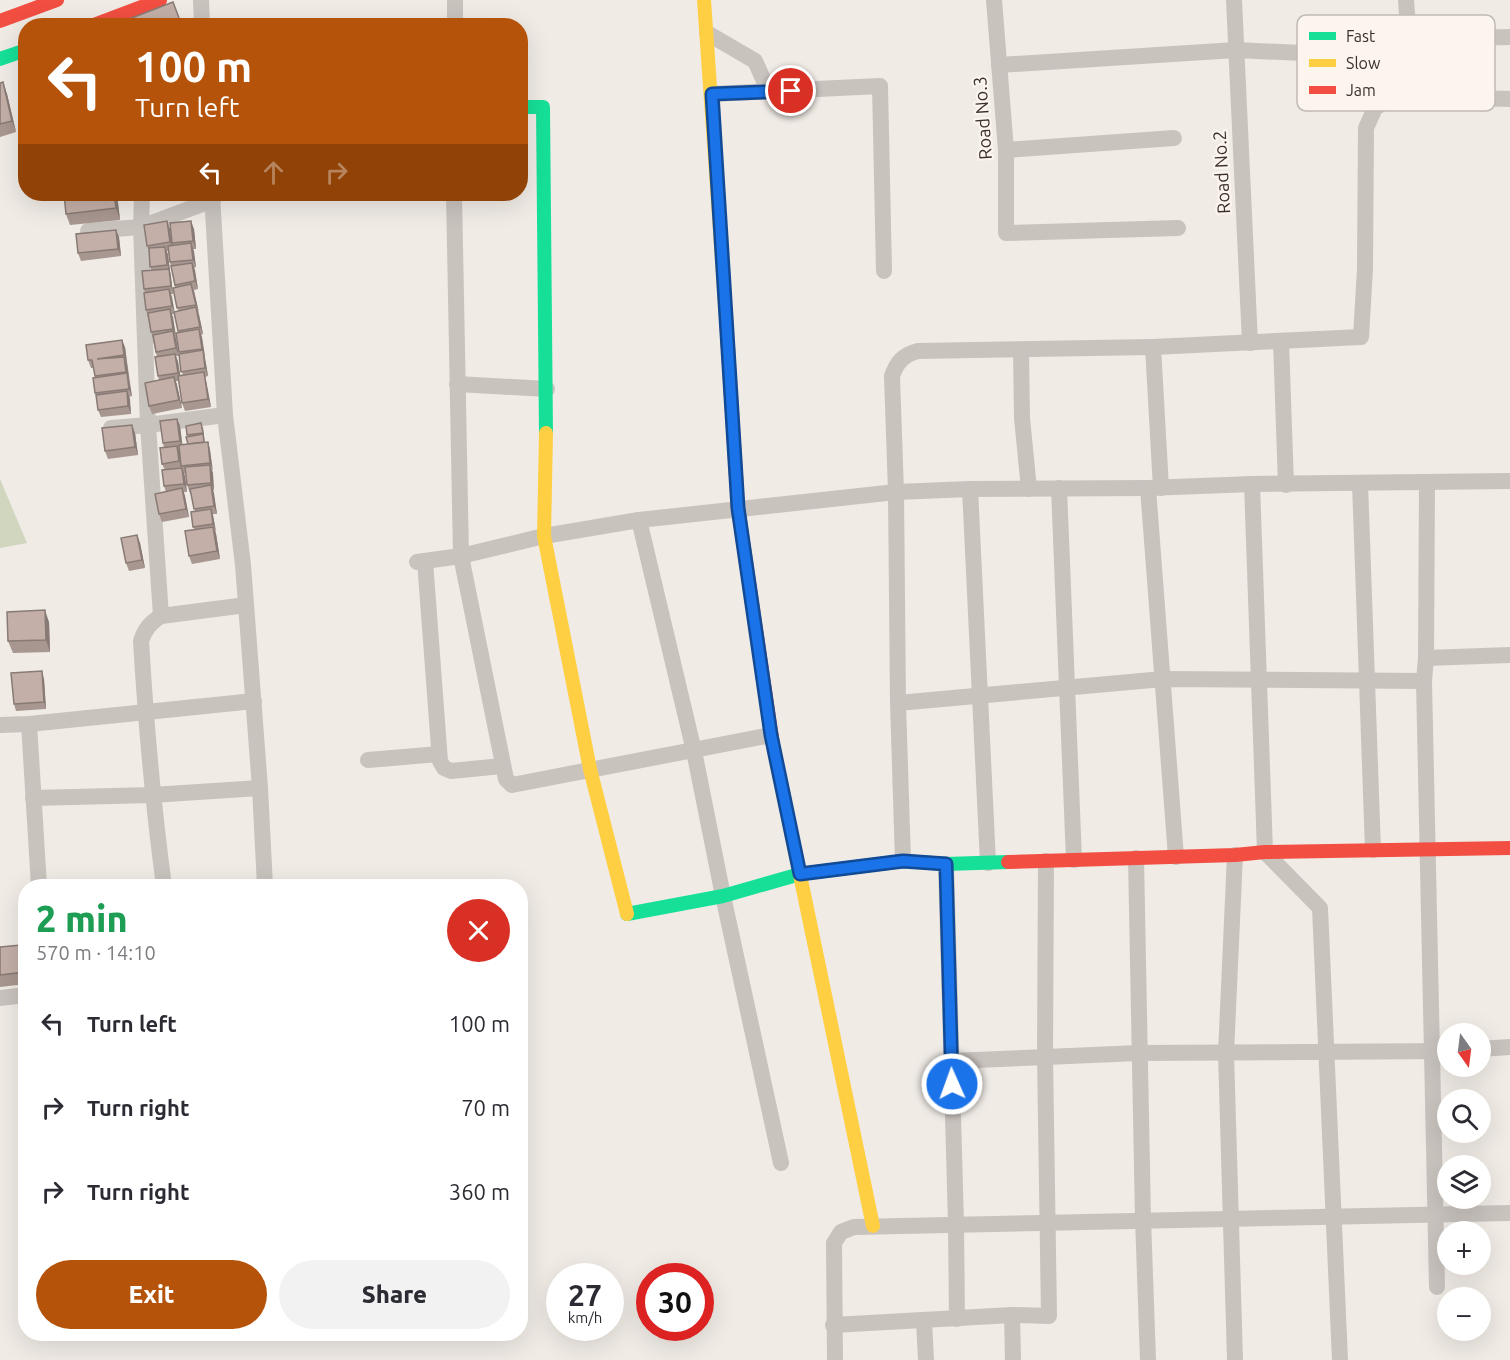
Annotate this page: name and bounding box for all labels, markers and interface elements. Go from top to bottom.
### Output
legend [1297,15,1495,111]
text: Fast [1346,27,1376,45]
icon: left [36,42,114,120]
text: 100 m [135,43,252,90]
text: Slow [1346,54,1381,72]
pin [765,65,816,116]
icon: arrive [774,74,807,107]
street label: Road No.3 [969,76,995,160]
text: Jam [1346,81,1376,99]
text: Turn left [135,92,239,122]
street label: Road No.2 [1209,130,1233,214]
icon: left [194,156,227,189]
icon: ahead [257,156,290,189]
icon: right [320,156,353,189]
text: 2 min [36,898,128,939]
button: close [447,899,510,962]
text: 570 m · 14:10 [36,941,156,964]
icon: left [36,1007,69,1040]
text: Turn left [87,1011,177,1036]
text: 100 m [449,1011,510,1036]
north arrow [1437,1023,1491,1077]
map controls [1437,1023,1491,1341]
position arrow [920,1052,984,1116]
button: search [1437,1089,1491,1143]
icon: right [36,1091,69,1124]
text: Turn right [87,1095,189,1120]
text: 70 m [461,1095,510,1120]
button: layers [1437,1155,1491,1209]
icon: right [36,1175,69,1208]
text: Turn right [87,1179,189,1204]
text: 360 m [449,1179,510,1204]
button: + [1437,1221,1491,1275]
button: Exit [36,1260,267,1329]
button: Share [279,1260,510,1329]
speed limit sign: 30 [636,1263,714,1341]
text: 27 [568,1278,602,1312]
button: − [1437,1287,1491,1341]
text: km/h [568,1309,602,1326]

